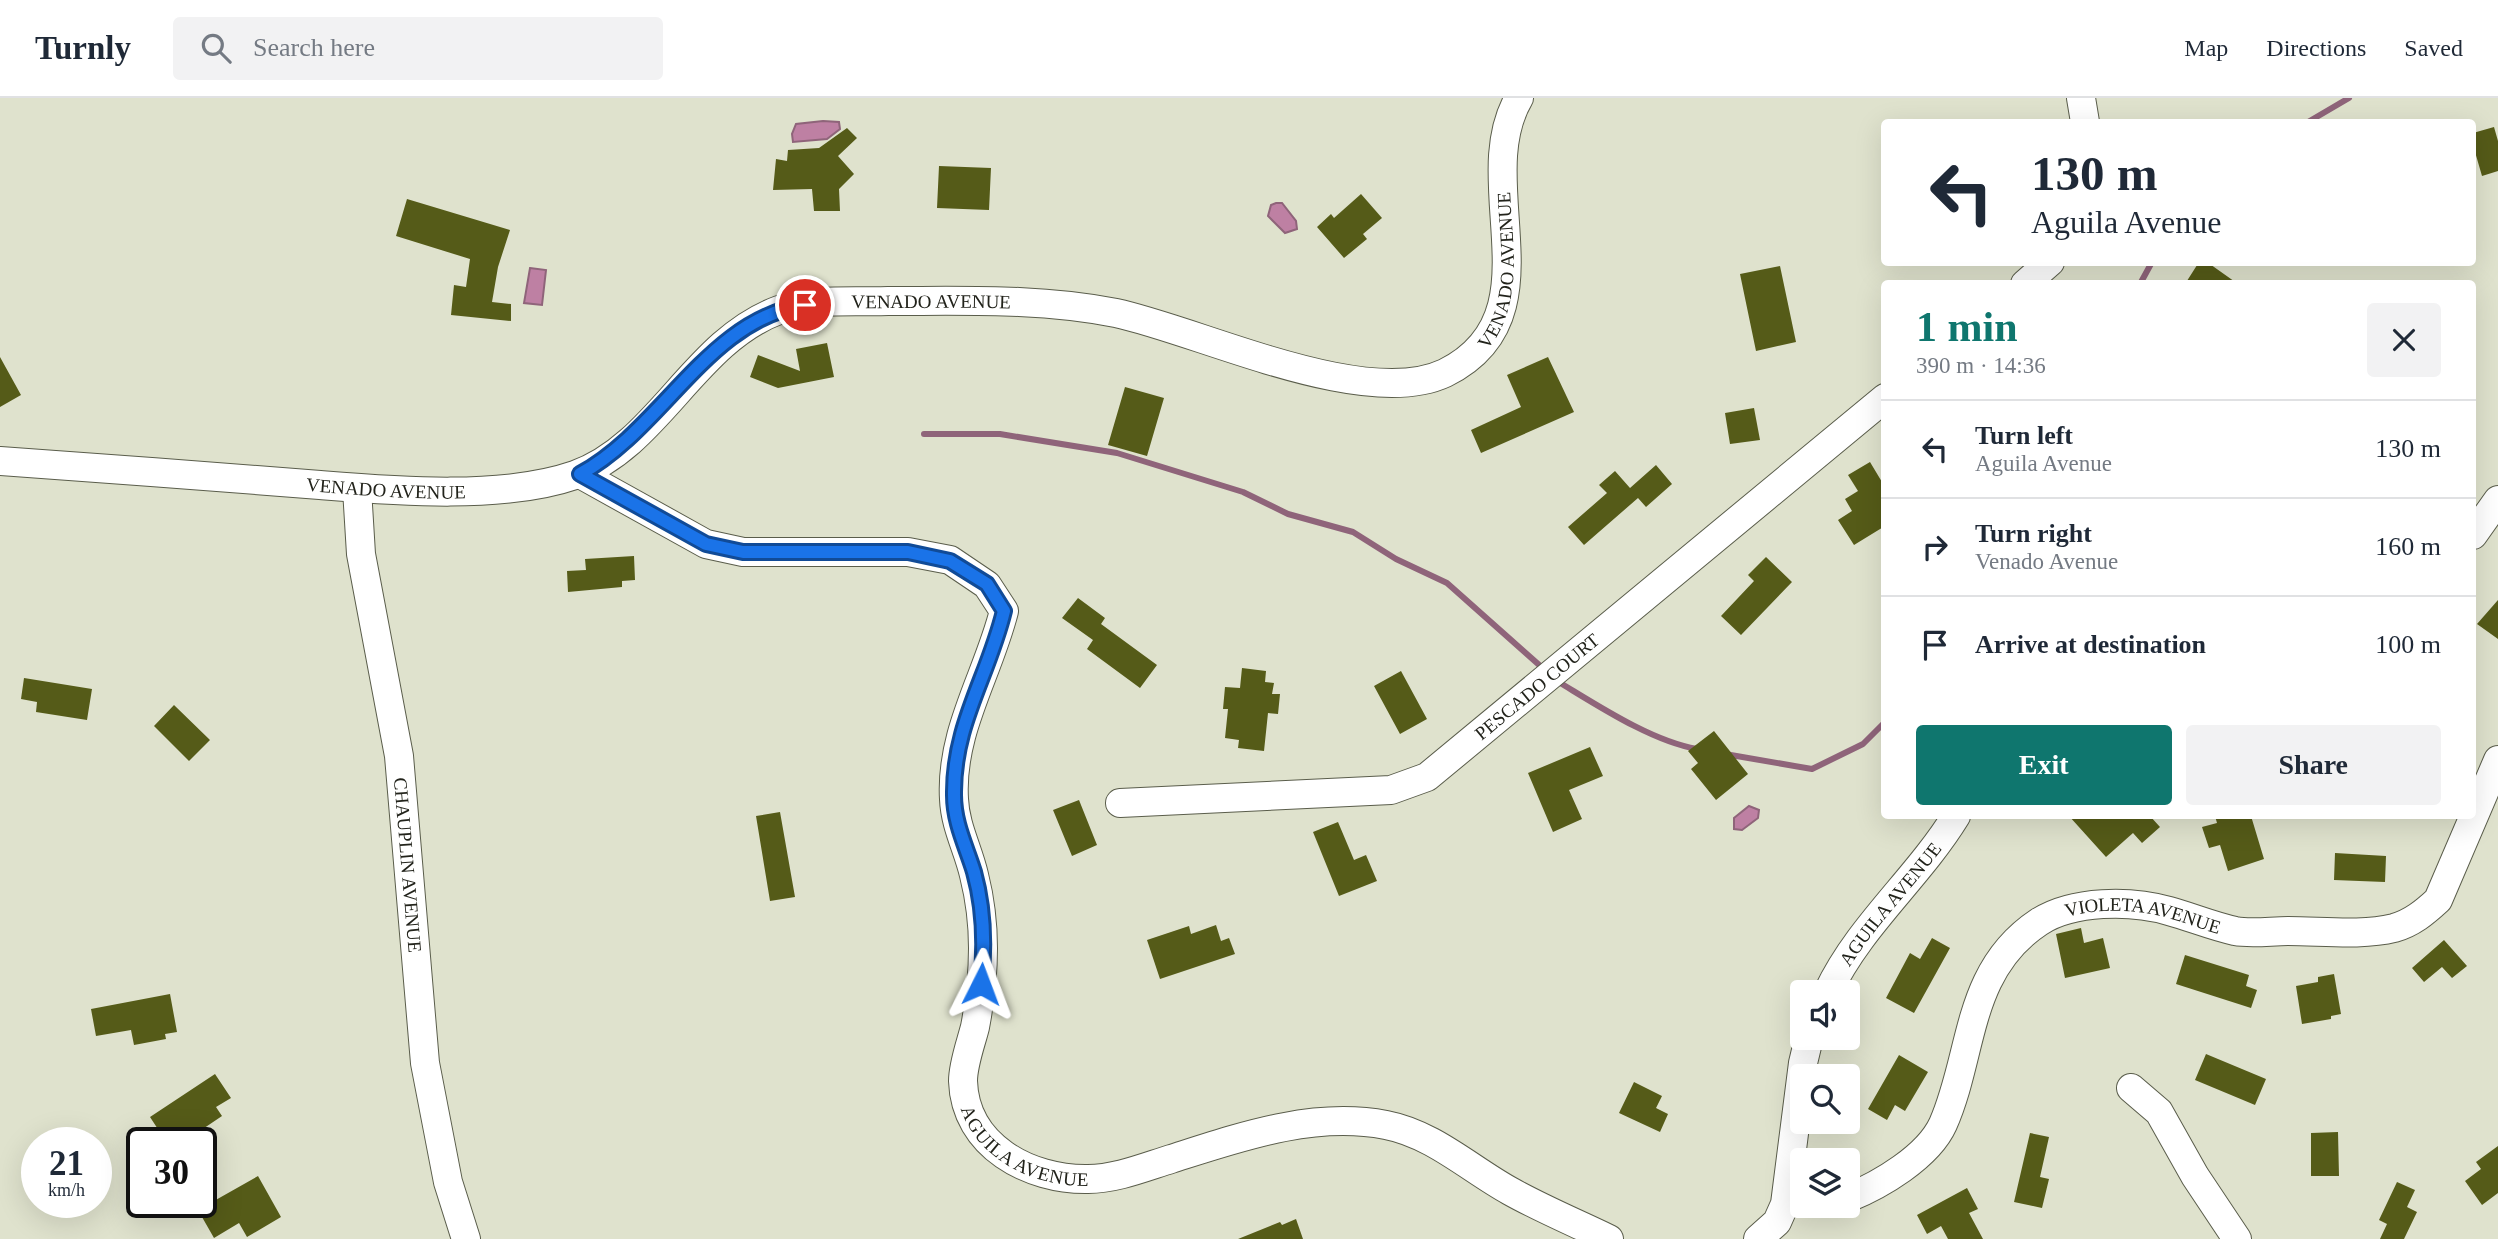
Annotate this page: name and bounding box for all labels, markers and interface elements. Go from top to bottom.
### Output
search box [173,17,663,80]
icon: search [197,29,235,67]
text: Turnly [35,30,131,66]
text: Search here [253,33,375,62]
text: Map [2184,35,2228,61]
text: Directions [2266,35,2366,61]
text: Saved [2404,35,2463,61]
text: 130 m [2031,146,2158,201]
icon: left [1916,147,2007,238]
street label: VENADO AVENUE [1473,192,1517,352]
text: Aguila Avenue [2031,204,2221,240]
pin [775,275,835,335]
icon: arrive [786,286,824,324]
street label: VENADO AVENUE [851,290,1011,312]
button: close [2367,303,2441,377]
text: 1 min [1916,304,2018,350]
text: 390 m · 14:36 [1916,353,2046,378]
text: Turn left [1975,421,2073,450]
icon: left [1916,430,1954,468]
text: 130 m [2375,434,2441,463]
text: Aguila Avenue [1975,451,2112,476]
street label: VENADO AVENUE [305,473,466,502]
text: Turn right [1975,519,2092,548]
icon: right [1916,528,1954,566]
text: 160 m [2375,532,2441,561]
text: Venado Avenue [1975,549,2118,574]
icon: arrive [1916,626,1954,664]
street label: PESCADO COURT [1470,629,1603,744]
text: Arrive at destination [1975,630,2206,659]
text: 100 m [2375,630,2441,659]
button: Exit [1916,725,2172,805]
button: Share [2186,725,2441,805]
street label: CHAUPLIN AVENUE [390,777,426,953]
street label: AGUILA AVENUE [1835,838,1945,969]
street label: VIOLETA AVENUE [2062,893,2223,937]
position arrow [944,947,1018,1021]
map controls [1790,980,1860,1218]
button: sound [1790,980,1860,1050]
button: search [1790,1064,1860,1134]
street label: AGUILA AVENUE [957,1102,1089,1190]
speed limit sign: 30 [126,1127,217,1218]
text: 21 [49,1144,84,1183]
button: layers [1790,1148,1860,1218]
text: km/h [48,1180,85,1200]

